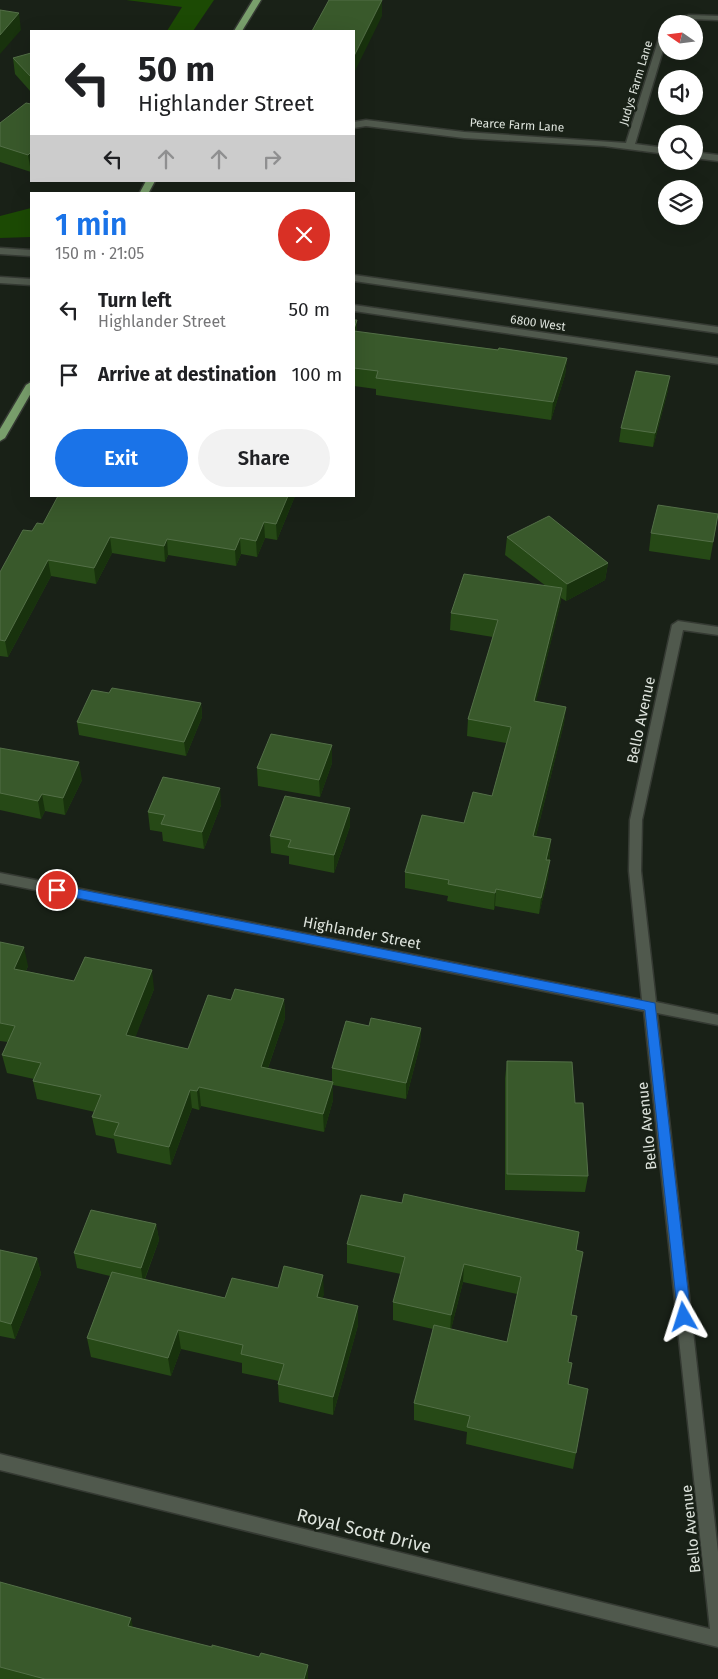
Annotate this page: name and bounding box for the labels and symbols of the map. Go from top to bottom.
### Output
north arrow [658,15,702,60]
street label: Judys Farm Lane [616,39,656,127]
street label: Pearce Farm Lane [469,116,565,134]
street label: 6800 West [509,312,567,334]
street label: Bello Avenue [623,675,659,765]
pin [36,869,78,911]
street label: Highlander Street [301,913,423,953]
street label: Bello Avenue [633,1081,661,1171]
position arrow [657,1290,709,1342]
street label: Bello Avenue [677,1484,705,1574]
street label: Royal Scott Drive [294,1504,434,1558]

